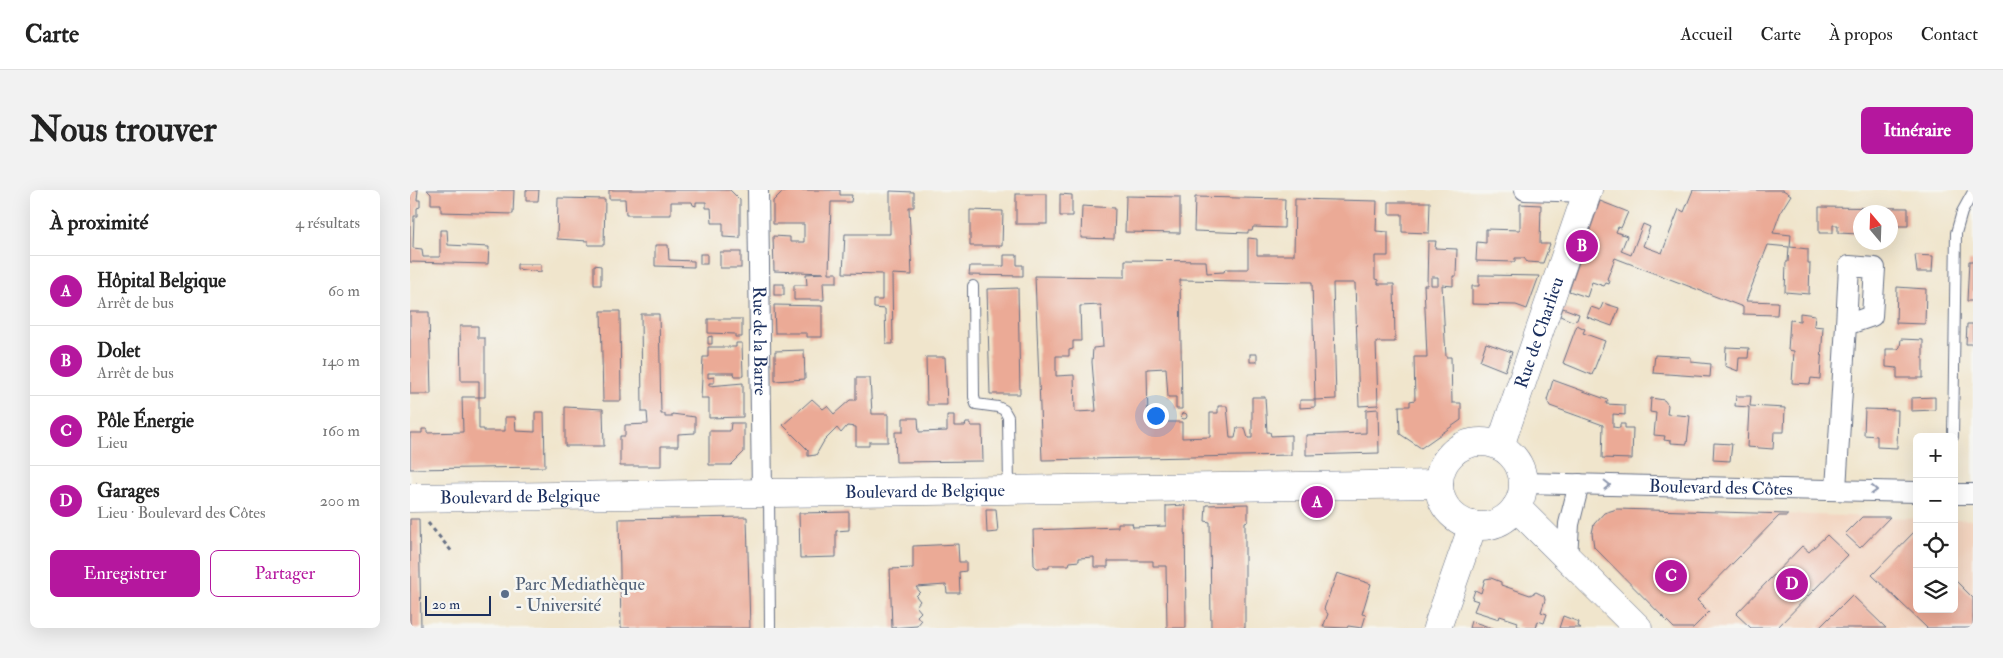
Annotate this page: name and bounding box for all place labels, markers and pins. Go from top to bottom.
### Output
pin: B [1566,227,1598,265]
pin: A [1301,483,1333,521]
pin: C [1655,557,1687,595]
pin: D [1776,565,1808,603]
place label: Parc Mediathèque - Université [515,573,645,617]
marker: Parc Mediathèque - Université [499,588,511,600]

